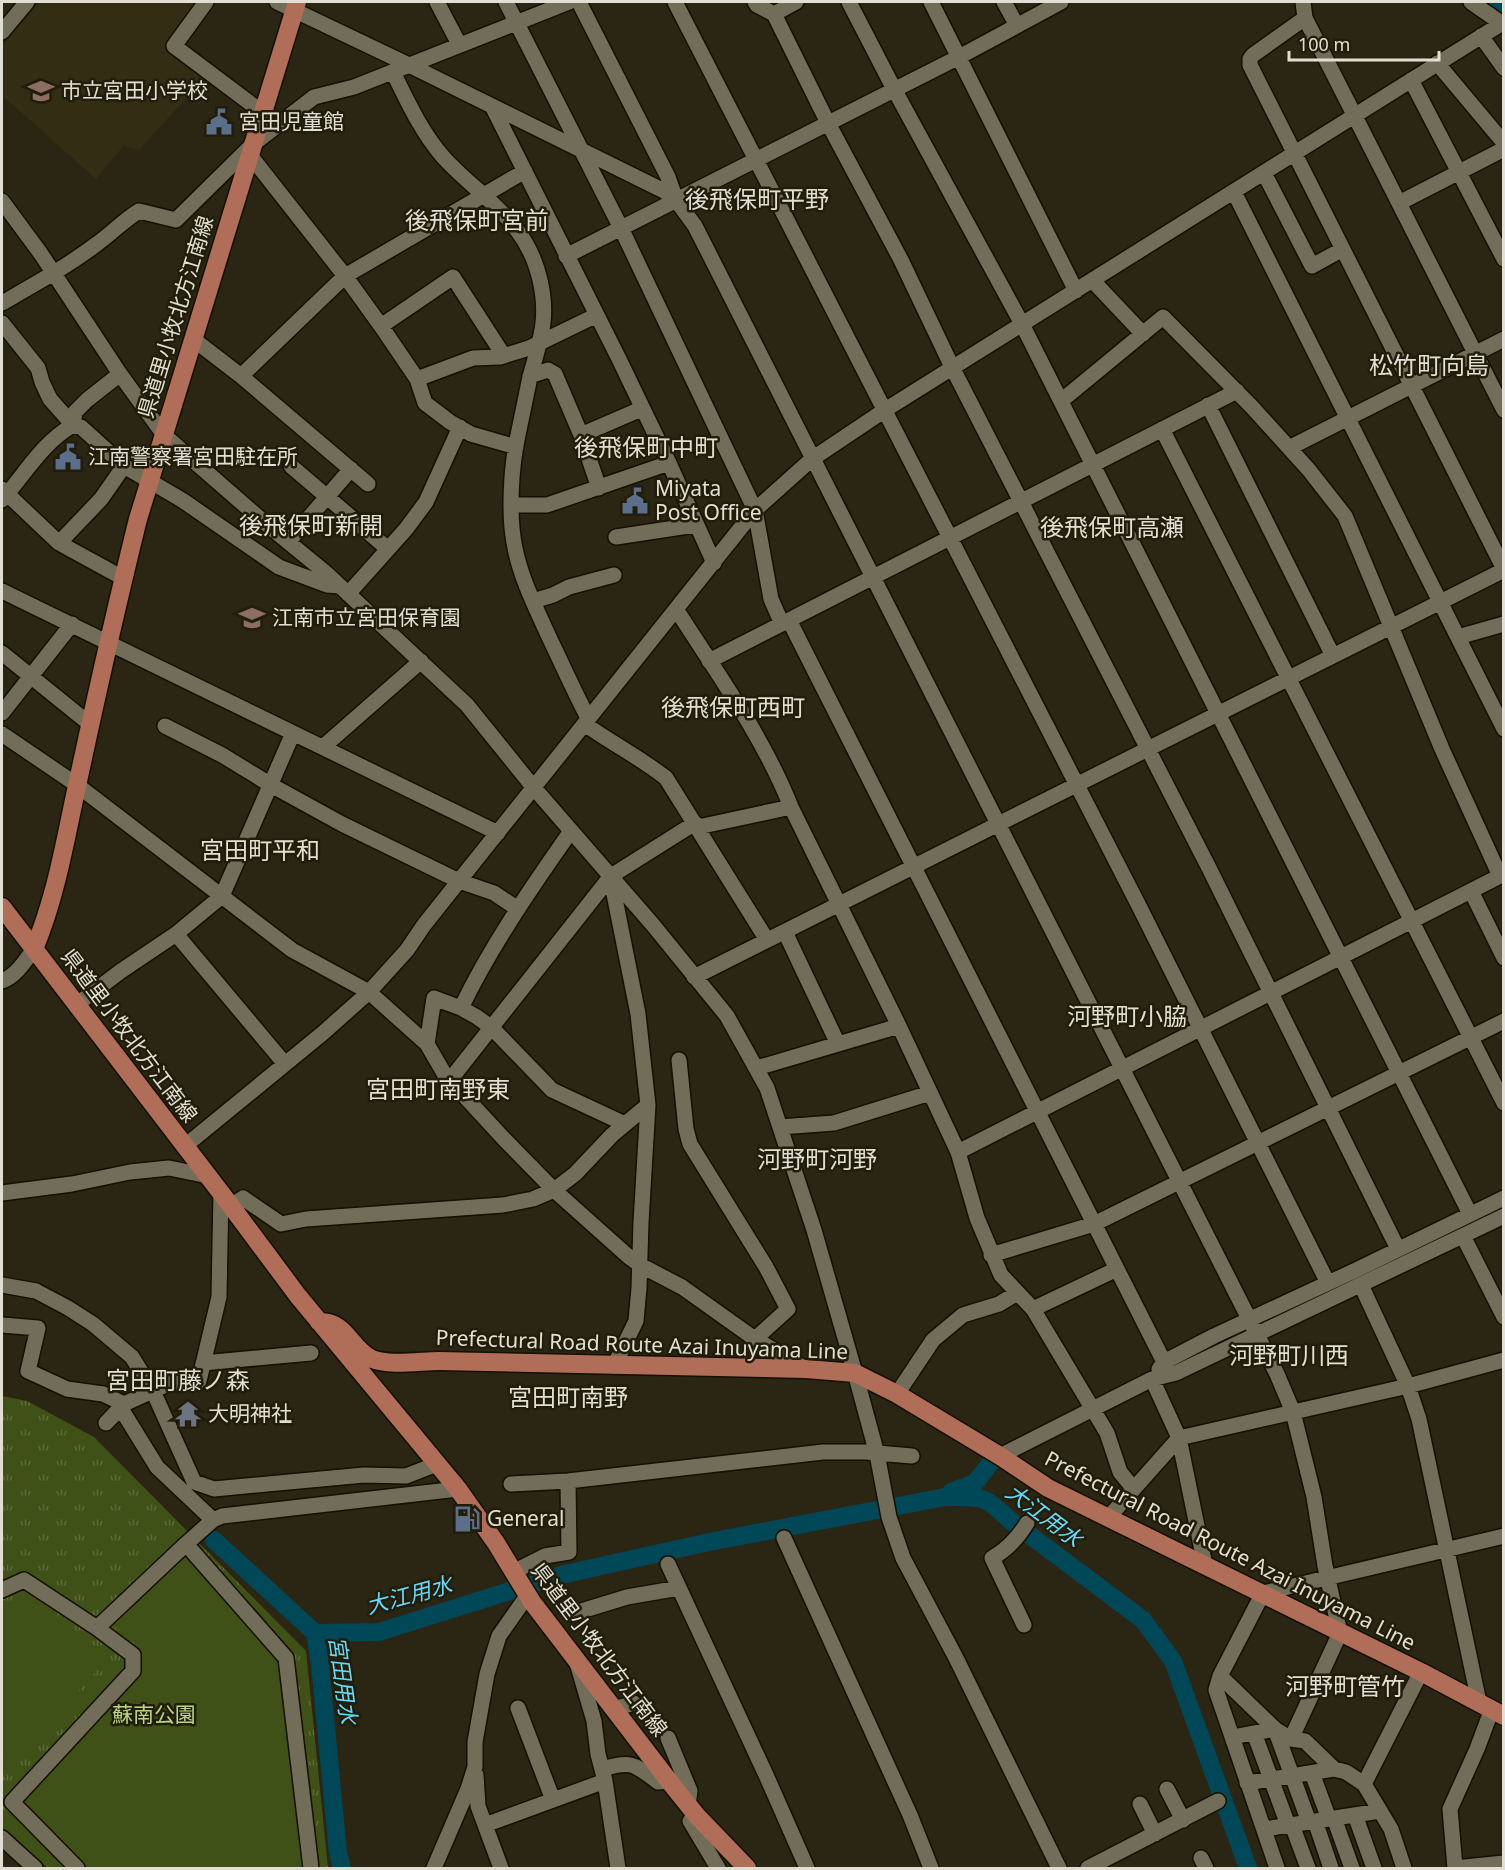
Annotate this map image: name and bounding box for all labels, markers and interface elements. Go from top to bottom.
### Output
scale bar [1289,24,1439,62]
text: 100 m [1298,32,1350,56]
school or university icon: 市立宮田小学校 [26,76,56,106]
place label: 市立宮田小学校 [61,76,208,104]
public building icon: 宮田児童館 [204,107,234,137]
place label: 宮田児童館 [239,107,344,135]
district label: 後飛保町平野 [685,182,829,215]
district label: 後飛保町宮前 [405,203,549,236]
street label: 県道里小牧北方江南線 [131,212,219,421]
district label: 松竹町向島 [1369,348,1489,381]
district label: 後飛保町中町 [574,430,718,463]
public building icon: 江南警察署宮田駐在所 [53,442,83,472]
place label: 江南警察署宮田駐在所 [88,442,298,470]
place label: Miyata Post Office [655,474,762,526]
public building icon: Miyata Post Office [620,486,650,516]
district label: 後飛保町新開 [239,508,383,541]
district label: 後飛保町高瀬 [1040,510,1184,543]
school or university icon: 江南市立宮田保育園 [237,603,267,633]
place label: 江南市立宮田保育園 [272,603,461,631]
district label: 後飛保町西町 [661,690,805,723]
district label: 宮田町平和 [200,833,320,866]
street label: 県道里小牧北方江南線 [55,943,204,1128]
district label: 河野町小脇 [1067,999,1187,1032]
district label: 宮田町南野東 [366,1072,510,1105]
district label: 河野町河野 [757,1142,877,1175]
street label: Prefectural Road Route Azai Inuyama Line [435,1323,849,1365]
district label: 河野町川西 [1229,1338,1349,1371]
district label: 宮田町藤ノ森 [106,1363,250,1396]
district label: 宮田町南野 [508,1380,628,1413]
temple icon: 大明神社 [173,1399,203,1429]
place label: 大明神社 [208,1399,292,1427]
street label: Prefectural Road Route Azai Inuyama Line [1040,1444,1421,1656]
water label: 大江用水 [1000,1476,1090,1554]
fuel station icon: General [452,1504,482,1534]
place label: General [487,1504,564,1532]
street label: 県道里小牧北方江南線 [525,1557,674,1742]
water label: 大江用水 [362,1568,457,1620]
water label: 宮田用水 [323,1634,365,1727]
district label: 河野町管竹 [1285,1669,1405,1702]
park label: 蘇南公園 [112,1700,196,1728]

